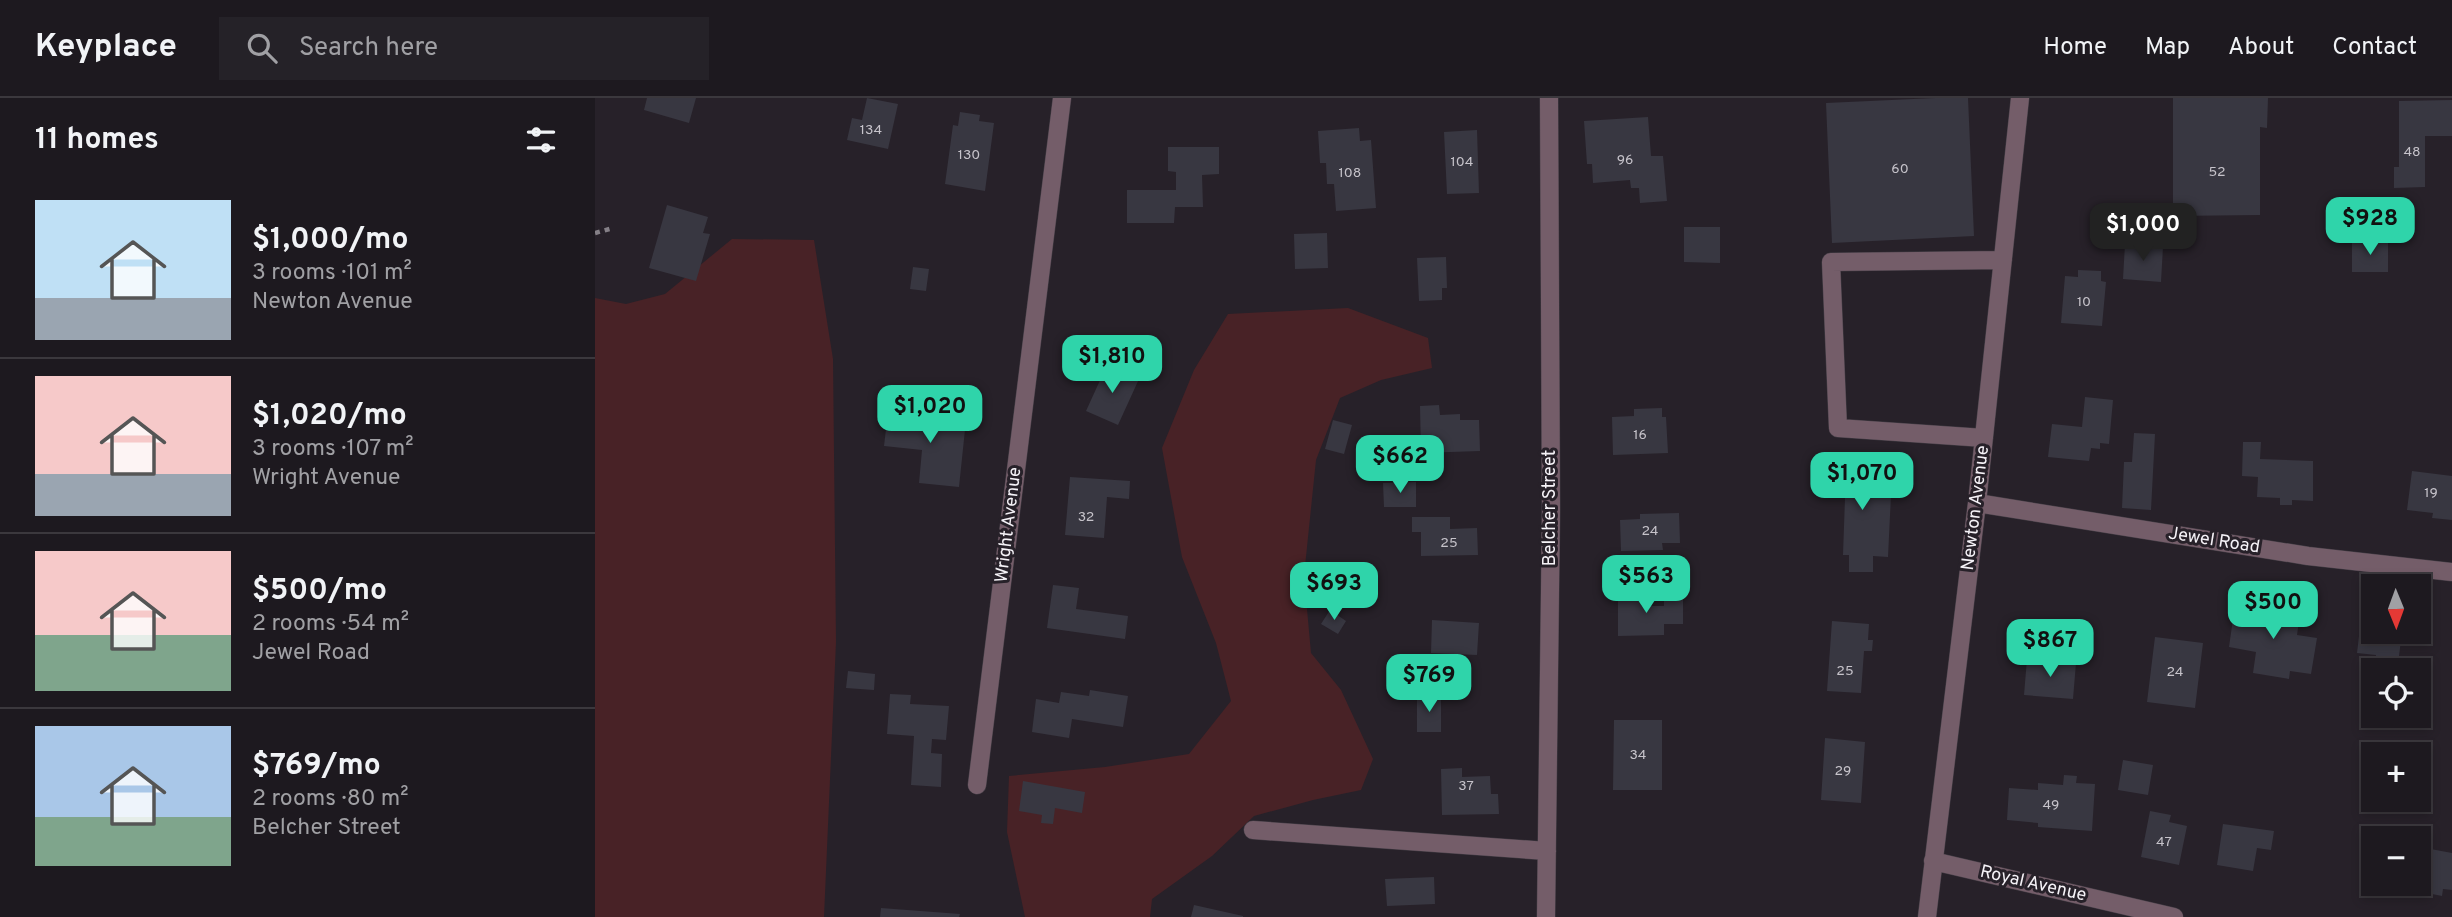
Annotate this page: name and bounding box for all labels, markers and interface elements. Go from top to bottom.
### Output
search box [219,17,709,80]
text: Keyplace [35,27,177,69]
icon: search [243,29,281,67]
text: Search here [299,32,438,65]
text: Home [2043,33,2107,63]
text: Map [2145,33,2190,63]
text: About [2228,33,2294,63]
text: Contact [2332,33,2417,63]
icon: filters [522,121,560,159]
text: 11 homes [35,122,159,159]
house number: 134 [860,122,882,139]
house number: 48 [2403,144,2421,161]
house number: 130 [958,147,980,164]
house number: 96 [1617,152,1633,169]
house number: 104 [1451,154,1473,171]
house number: 60 [1891,161,1909,178]
house number: 52 [2208,164,2226,181]
house number: 108 [1339,165,1361,182]
pin: $928 [2329,198,2411,257]
pin: $1,000 [2086,204,2200,263]
text: $928 [2342,205,2398,234]
text: $1,000 [2106,211,2180,240]
text: $1,000/mo [252,222,408,259]
icon: home [91,228,175,312]
text: 3 rooms · 101 m² [252,259,412,288]
text: Newton Avenue [252,288,413,317]
house number: 10 [2077,294,2091,311]
pin: $1,810 [1055,336,1169,395]
text: $1,810 [1078,343,1146,372]
pin: $1,020 [873,386,987,445]
text: $1,020 [893,393,967,422]
text: $1,020/mo [252,398,407,435]
icon: home [91,404,175,488]
house number: 16 [1633,427,1647,444]
text: 3 rooms · 107 m² [252,435,414,464]
pin: $662 [1359,436,1441,495]
text: $662 [1372,443,1428,472]
street label: Newton Avenue [1957,444,1995,572]
street label: Belcher Street [1539,450,1562,566]
pin: $1,070 [1805,452,1919,512]
text: $1,070 [1826,460,1898,489]
text: Wright Avenue [252,464,400,493]
street label: Wright Avenue [991,466,1027,584]
house number: 19 [2424,485,2438,502]
house number: 32 [1078,509,1094,526]
street label: Jewel Road [2167,522,2261,560]
house number: 24 [1641,523,1659,540]
house number: 25 [1440,535,1458,552]
pin: $563 [1605,556,1687,615]
pin: $693 [1293,562,1375,622]
text: $563 [1618,563,1674,592]
text: $693 [1306,570,1362,599]
text: $500/mo [252,573,387,610]
north arrow [2361,574,2431,644]
map controls [2361,574,2431,896]
icon: home [91,579,175,663]
pin: $500 [2232,582,2314,641]
text: $500 [2244,589,2302,618]
text: 2 rooms · 54 m² [252,610,409,639]
pin: $867 [2009,620,2091,679]
text: $867 [2023,627,2077,656]
text: Jewel Road [252,639,370,668]
pin: $769 [1388,654,1470,714]
button: locate [2361,658,2431,728]
text: $769 [1402,662,1456,691]
house number: 25 [1836,663,1854,680]
house number: 24 [2166,664,2184,681]
button: + [2361,742,2431,812]
house number: 34 [1629,747,1647,764]
text: $769/mo [252,748,381,785]
icon: home [91,754,175,838]
house number: 29 [1835,763,1851,780]
house number: 37 [1458,778,1474,795]
text: 2 rooms · 80 m² [252,785,409,814]
house number: 49 [2043,797,2059,814]
text: Belcher Street [252,814,401,843]
button: − [2361,826,2431,896]
house number: 47 [2156,834,2172,851]
street label: Royal Avenue [1978,861,2088,907]

